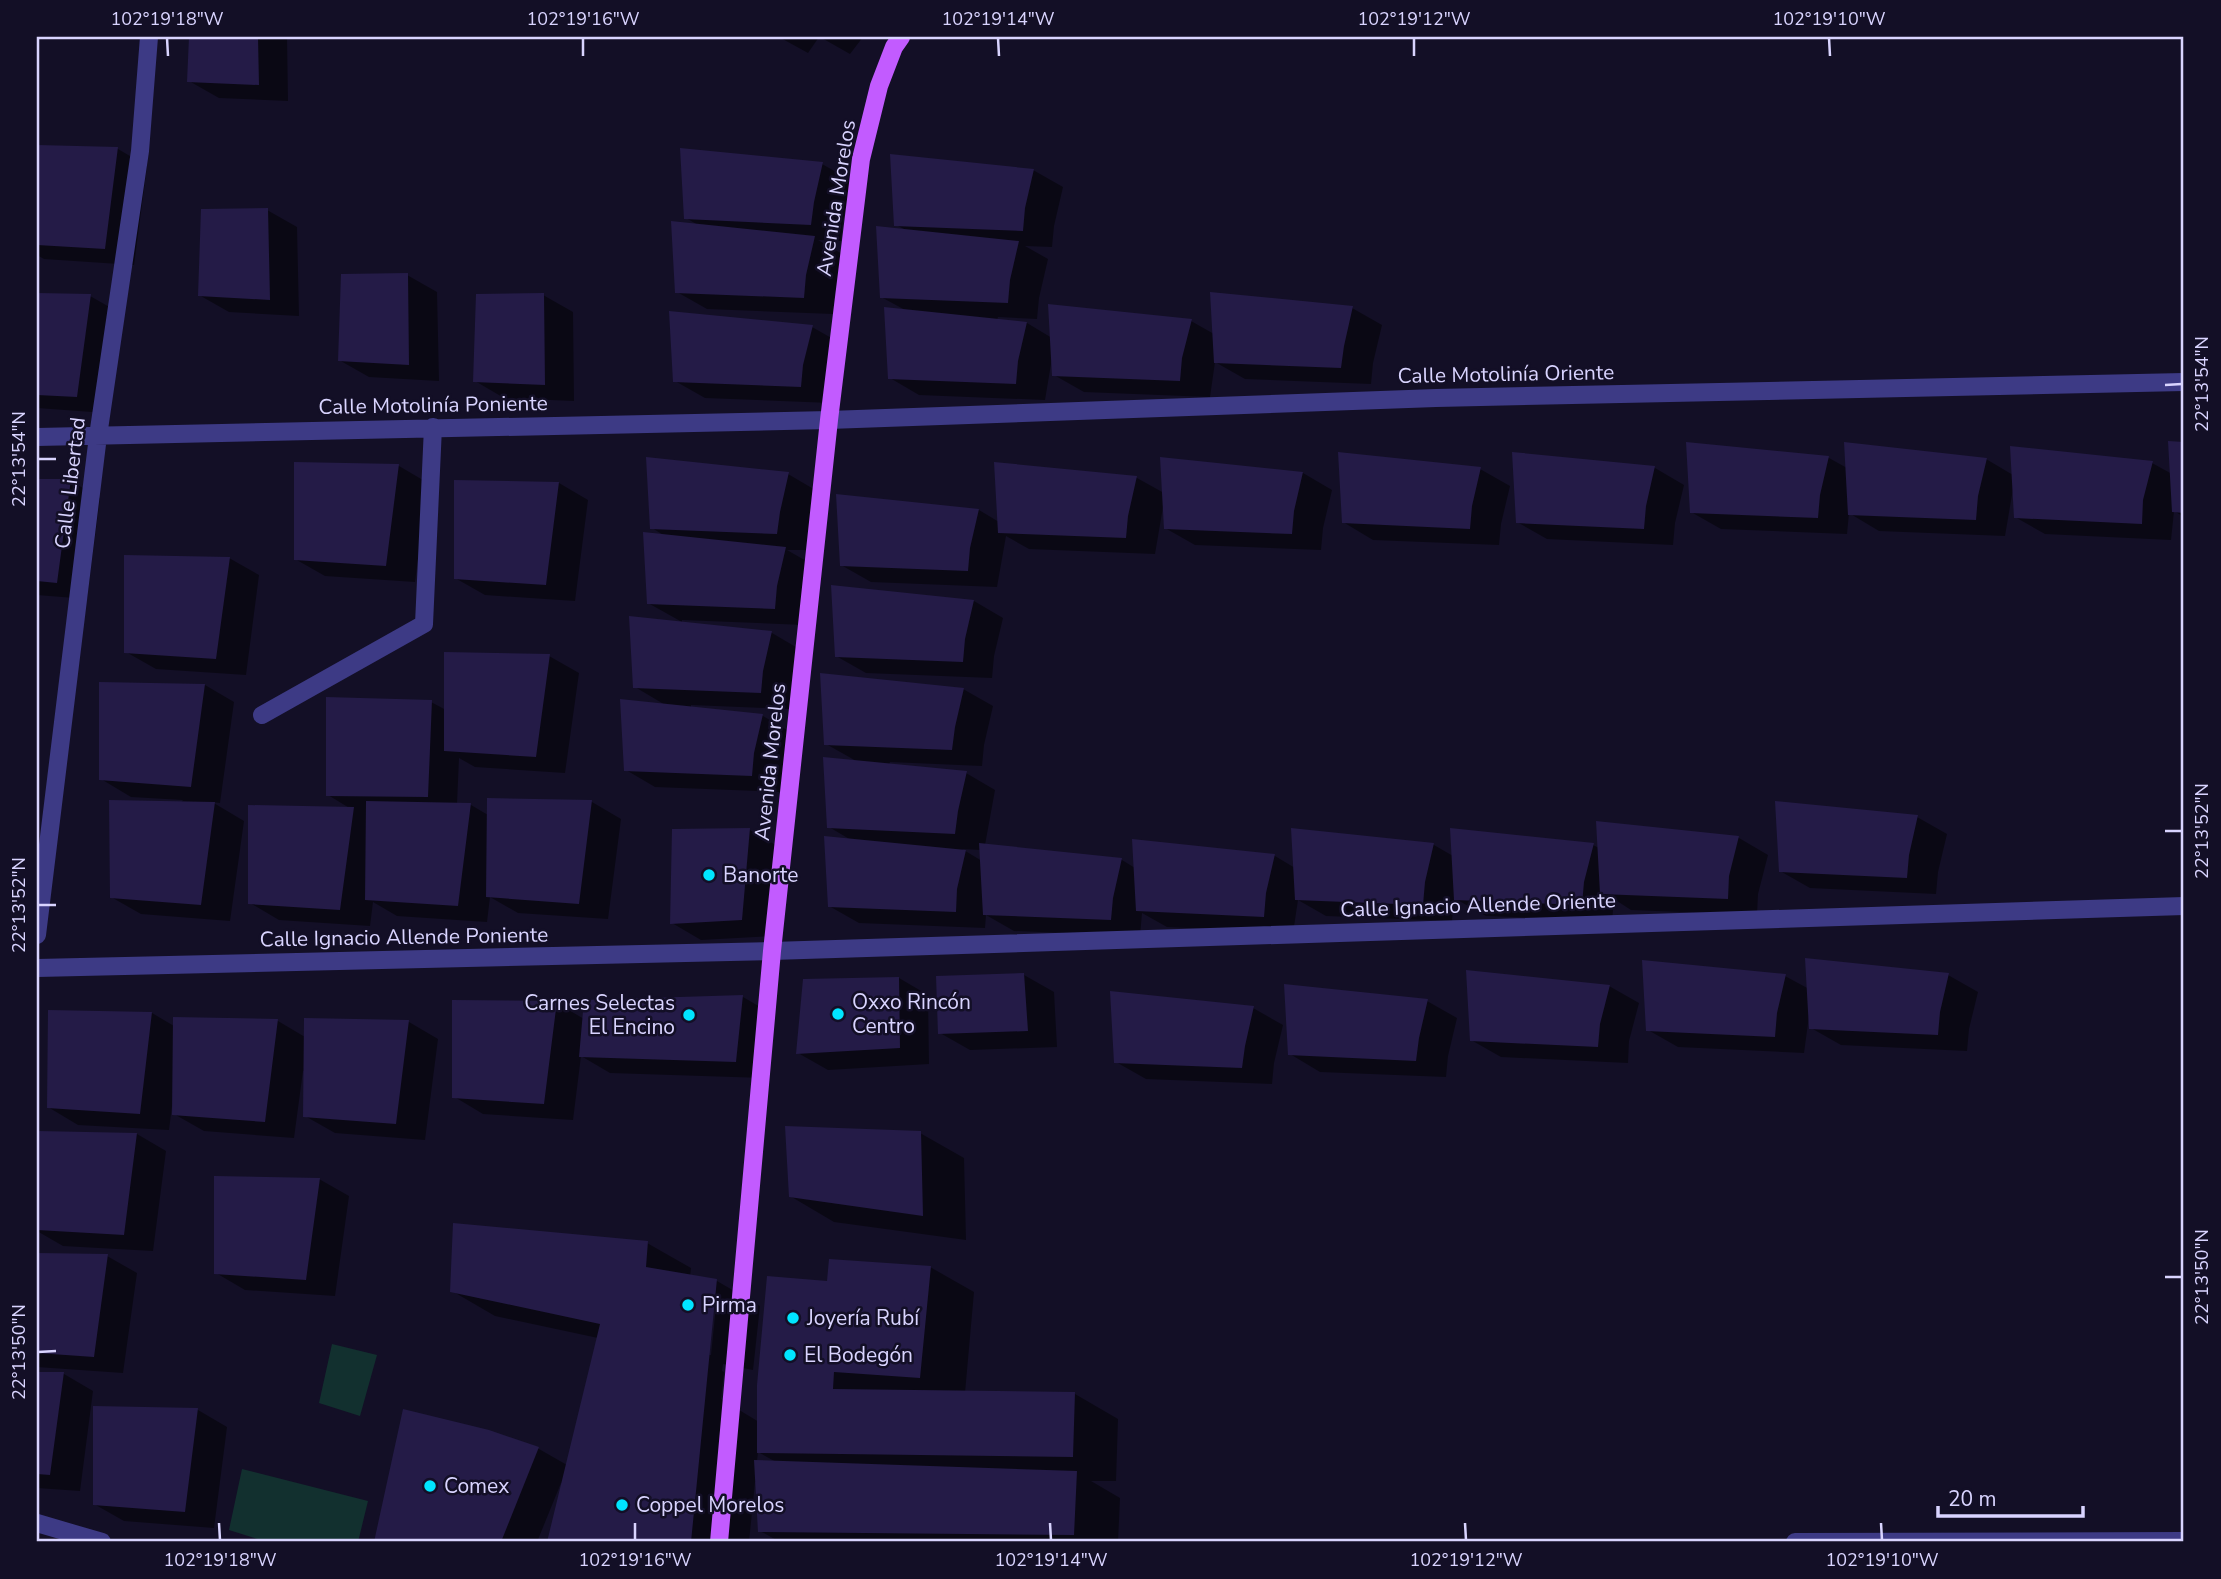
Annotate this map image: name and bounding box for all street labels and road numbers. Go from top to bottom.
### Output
street label: Avenida Morelos [810,118,862,278]
street label: Calle Motolinía Oriente [1397,358,1615,390]
street label: Calle Motolinía Poniente [318,389,548,421]
street label: Calle Libertad [48,416,92,550]
street label: Avenida Morelos [748,682,792,842]
street label: Calle Ignacio Allende Oriente [1340,886,1616,924]
street label: Calle Ignacio Allende Poniente [259,920,549,954]

